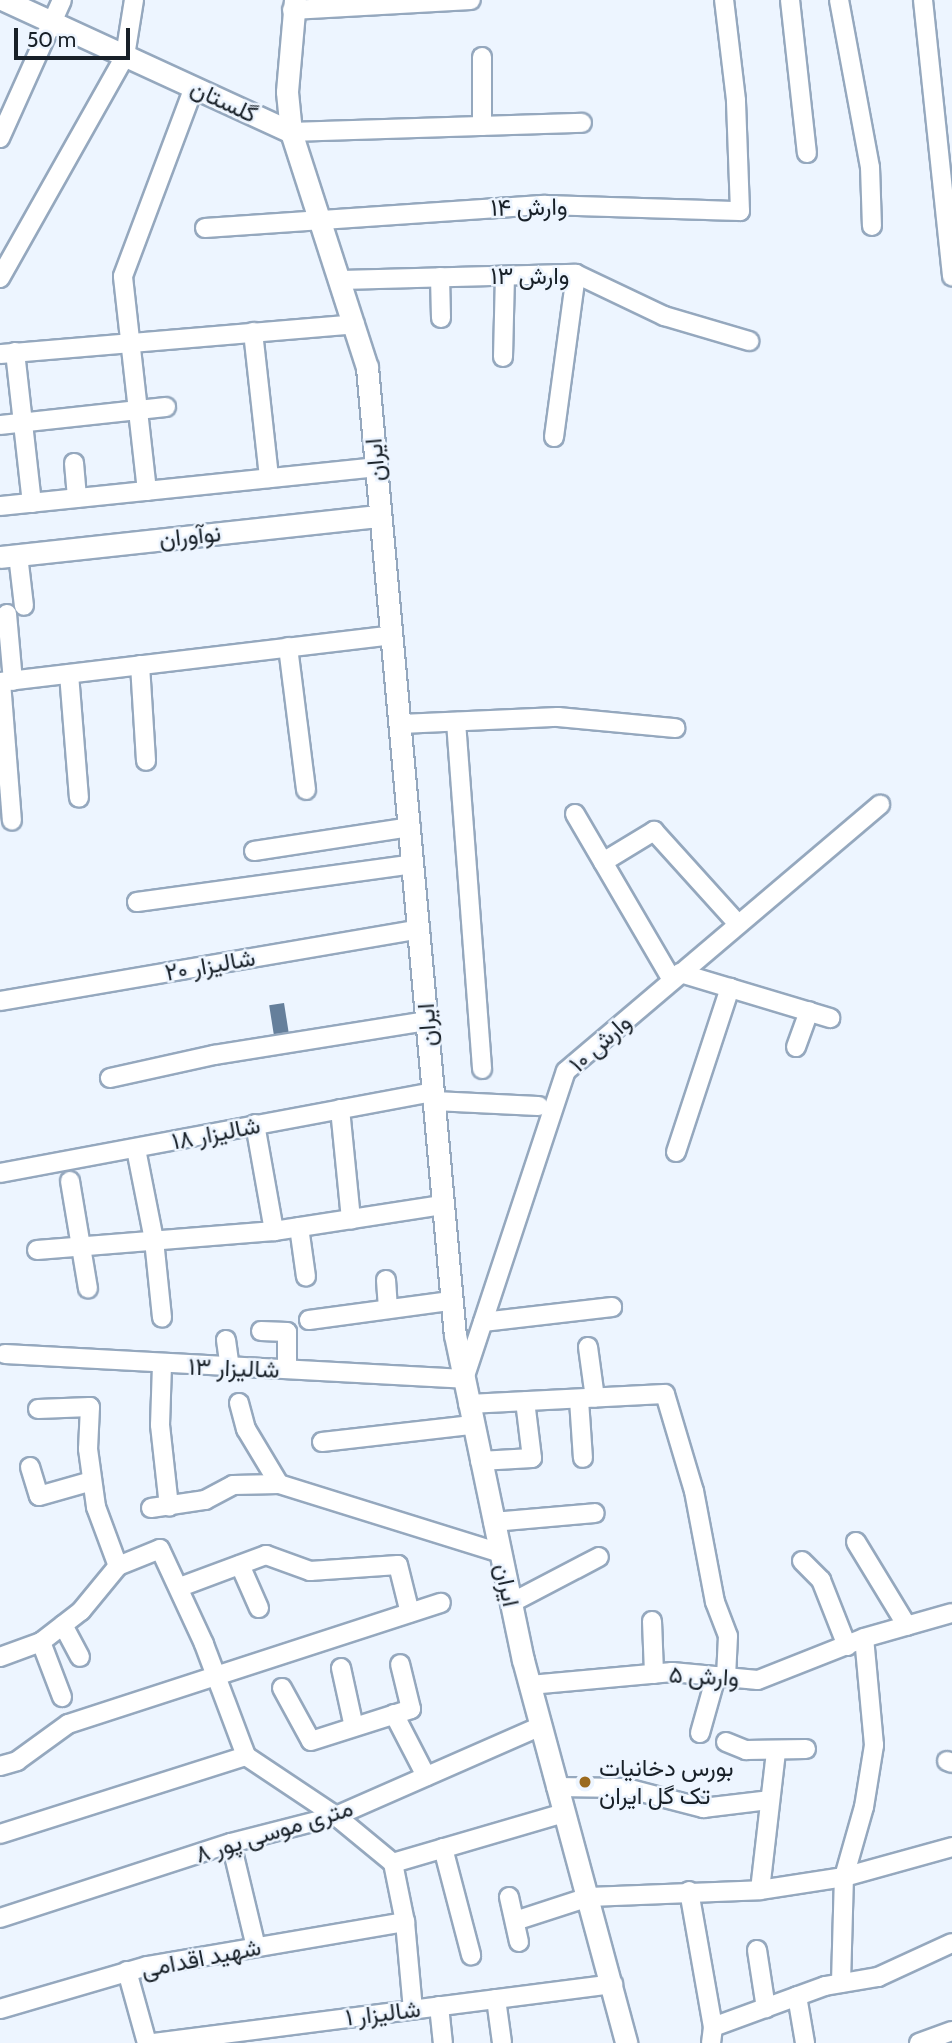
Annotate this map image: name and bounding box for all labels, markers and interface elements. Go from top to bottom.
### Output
scale bar [18,14,133,58]
text: 50 m [27,27,76,52]
street label: گلستان [186,73,262,129]
street label: وارش ۱۴ [490,192,568,222]
street label: وارش ۱۳ [490,262,570,290]
street label: ایران [359,437,391,483]
street label: نوآوران [158,518,222,554]
street label: شالیزار ۲۰ [163,943,257,987]
street label: ایران [411,1002,443,1048]
street label: وارش ۱۰ [563,1008,637,1078]
street label: شالیزار ۱۸ [169,1110,263,1156]
street label: شالیزار ۱۳ [188,1352,280,1384]
street label: ایران [488,1561,526,1609]
street label: وارش ۵ [668,1660,740,1692]
place label: بورس دخانیات تک گل ایران [599,1754,734,1810]
marker: بورس دخانیات تک گل ایران [577,1774,593,1790]
street label: ۸ متری موسی پور [192,1793,356,1869]
street label: شهید اقدامی [139,1932,263,1984]
street label: شاليزار ۱ [344,1994,422,2032]

